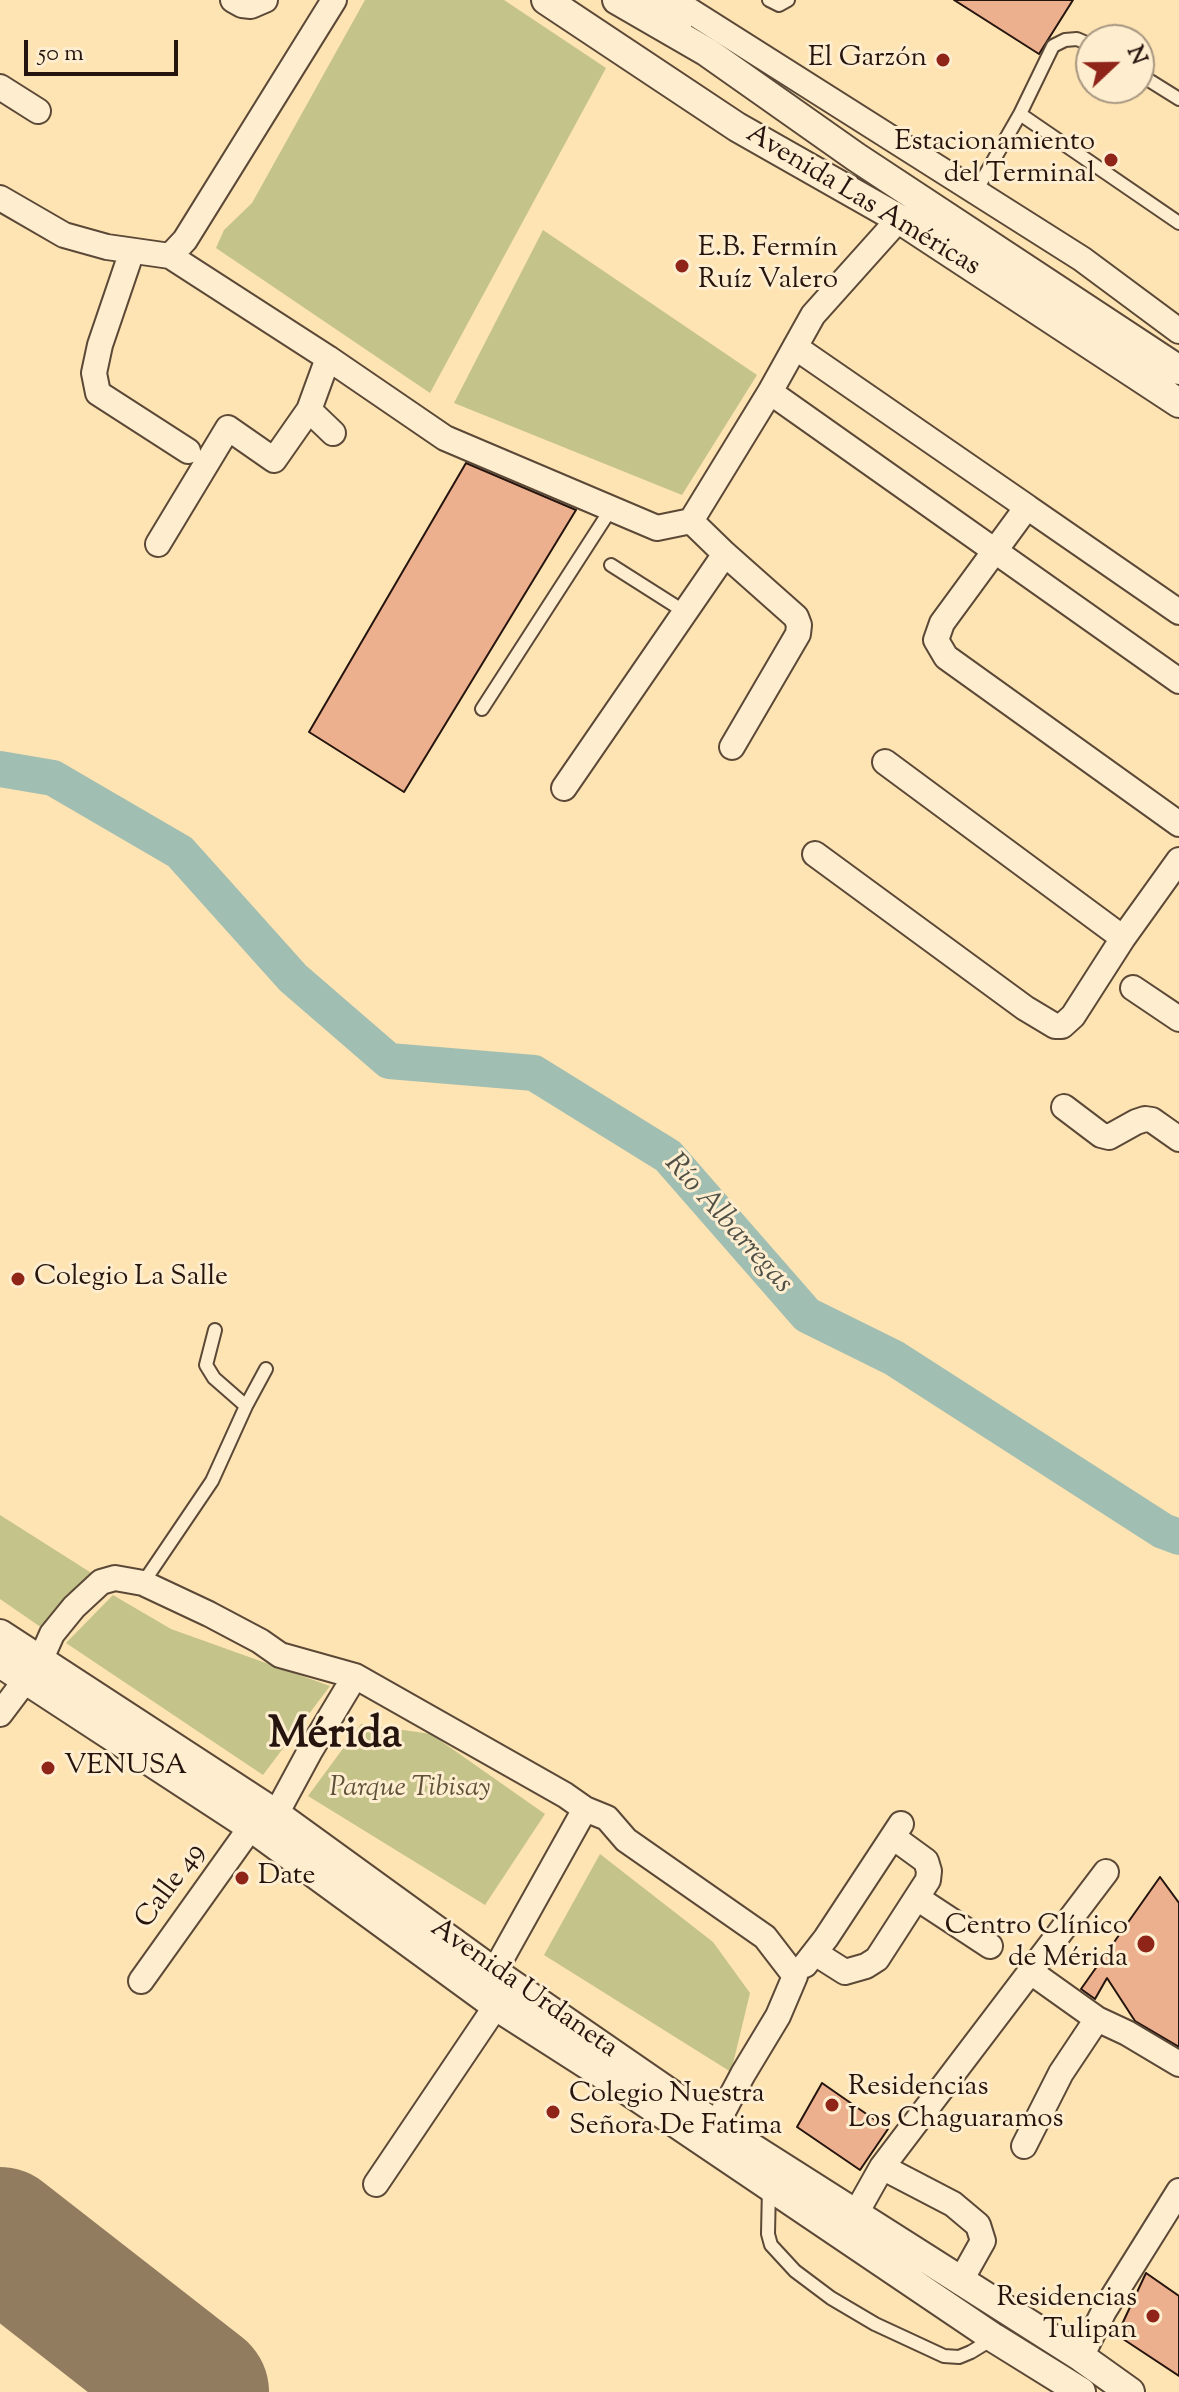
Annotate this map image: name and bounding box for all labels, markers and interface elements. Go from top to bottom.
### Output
scale bar [28,24,182,74]
north arrow [1075,24,1155,104]
text: 50 m [38,37,84,71]
text: N [1117,42,1154,70]
place label: El Garzón [808,43,927,77]
marker: El Garzón [934,51,952,69]
street label: Avenida Las Américas [739,119,985,285]
place label: Estacionamiento del Terminal [895,127,1095,193]
marker: Estacionamiento del Terminal [1102,151,1120,169]
place label: E.B. Fermín Ruíz Valero [698,233,838,299]
marker: E.B. Fermín Ruíz Valero [673,257,691,275]
water label: Río Albarregas [655,1148,799,1302]
place label: Colegio La Salle [34,1262,228,1296]
marker: Colegio La Salle [9,1270,27,1288]
district label: Mérida [268,1713,402,1765]
place label: VENUSA [64,1751,187,1785]
marker: VENUSA [39,1759,57,1777]
park label: Parque Tibisay [330,1773,490,1807]
street label: Calle 49 [130,1838,214,1936]
place label: Date [258,1861,315,1895]
marker: Date [233,1869,251,1887]
place label: Centro Clínico de Mérida [945,1911,1128,1977]
street label: Avenida Urdaneta [423,1913,623,2067]
marker: Centro Clínico de Mérida [1135,1933,1157,1955]
place label: Residencias Los Chaguaramos [848,2072,1064,2138]
place label: Colegio Nuestra Señora De Fatima [569,2079,782,2145]
marker: Residencias Los Chaguaramos [823,2096,841,2114]
marker: Colegio Nuestra Señora De Fatima [544,2103,562,2121]
place label: Residencias Tulipan [996,2283,1137,2349]
marker: Residencias Tulipan [1144,2307,1162,2325]

